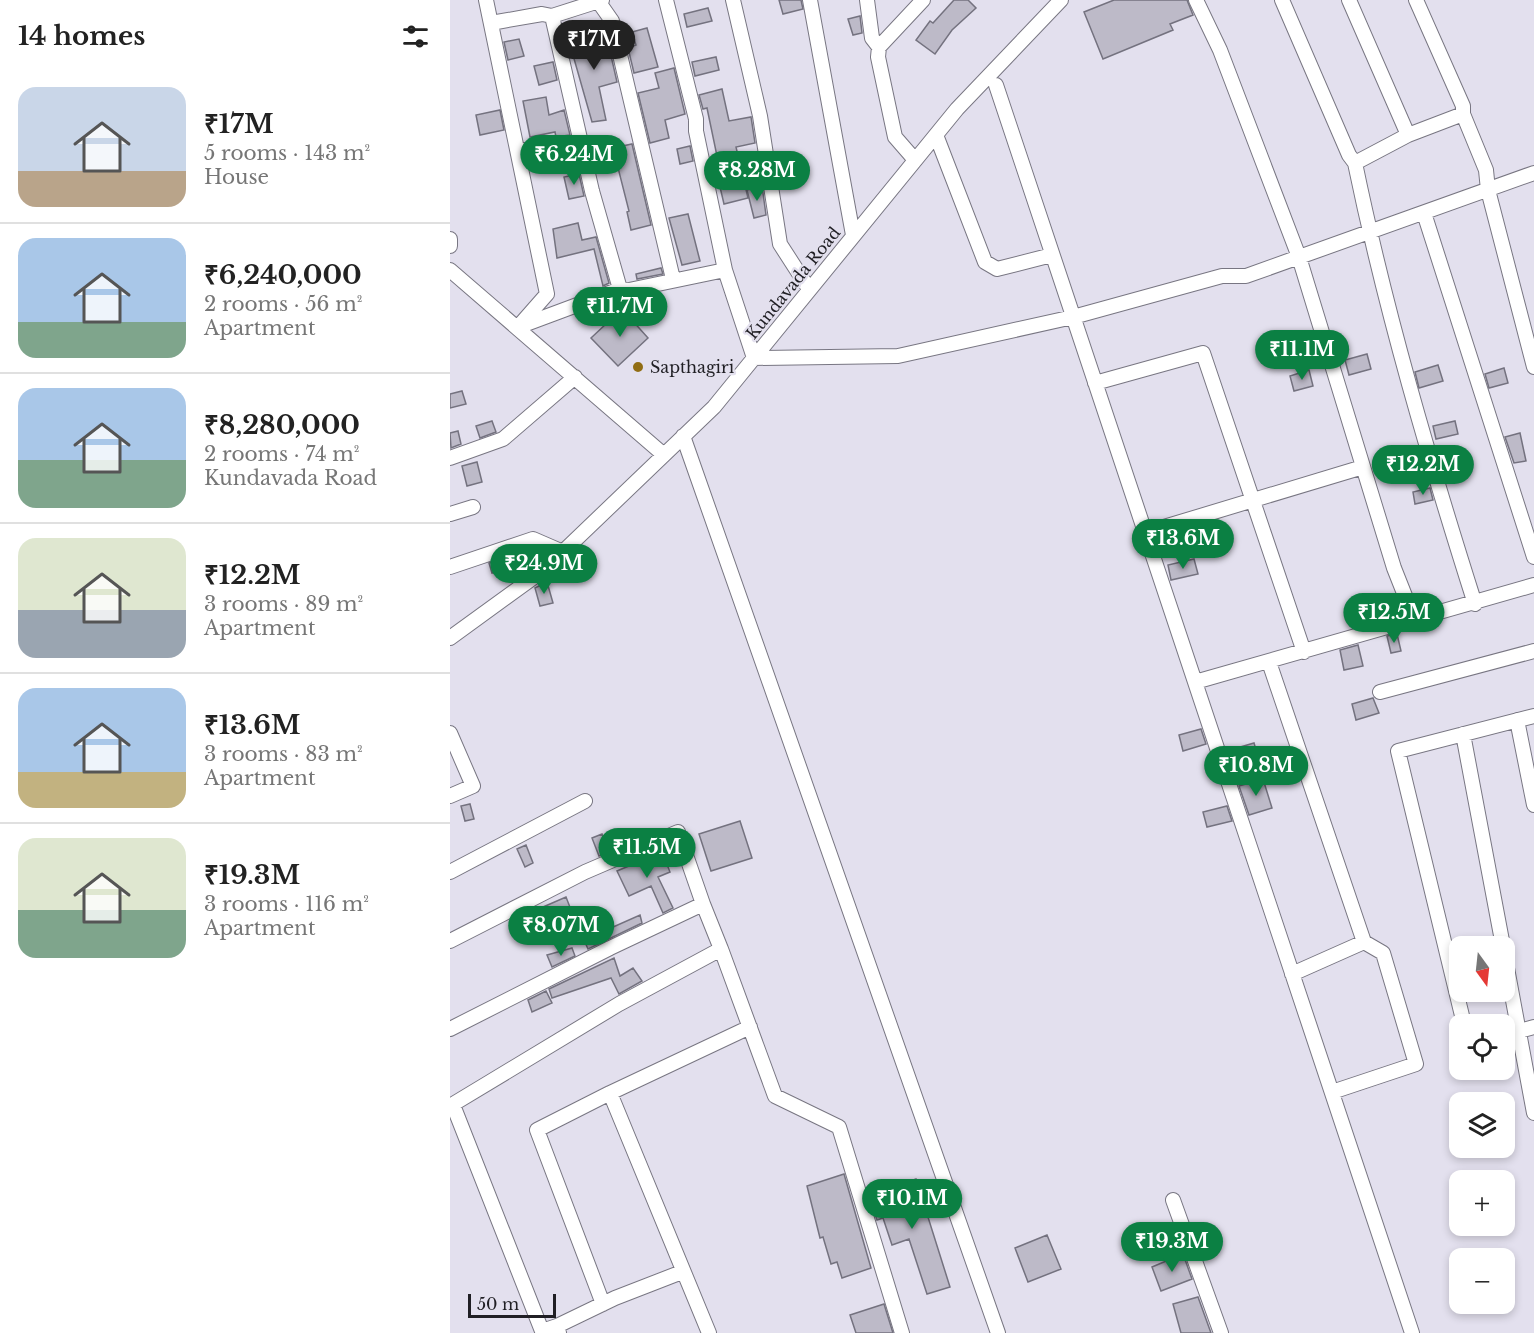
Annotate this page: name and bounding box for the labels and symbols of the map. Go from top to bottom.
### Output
pin: ₹17M [558,20,630,71]
pin: ₹6.24M [525,135,623,186]
pin: ₹8.28M [708,151,806,202]
street label: Kundavada Road [742,223,844,343]
pin: ₹11.7M [571,287,669,338]
pin: ₹11.1M [1253,330,1351,381]
place label: Sapthagiri [650,357,735,377]
marker: Sapthagiri [631,360,645,374]
pin: ₹12.2M [1374,445,1472,496]
pin: ₹13.6M [1134,519,1232,570]
pin: ₹24.9M [495,544,593,595]
pin: ₹12.5M [1345,593,1443,644]
pin: ₹10.8M [1207,746,1305,797]
pin: ₹11.5M [598,828,696,879]
pin: ₹8.07M [512,906,610,957]
north arrow [1449,936,1515,1002]
pin: ₹10.1M [863,1179,961,1230]
pin: ₹19.3M [1123,1222,1221,1273]
scale bar [468,1291,556,1318]

